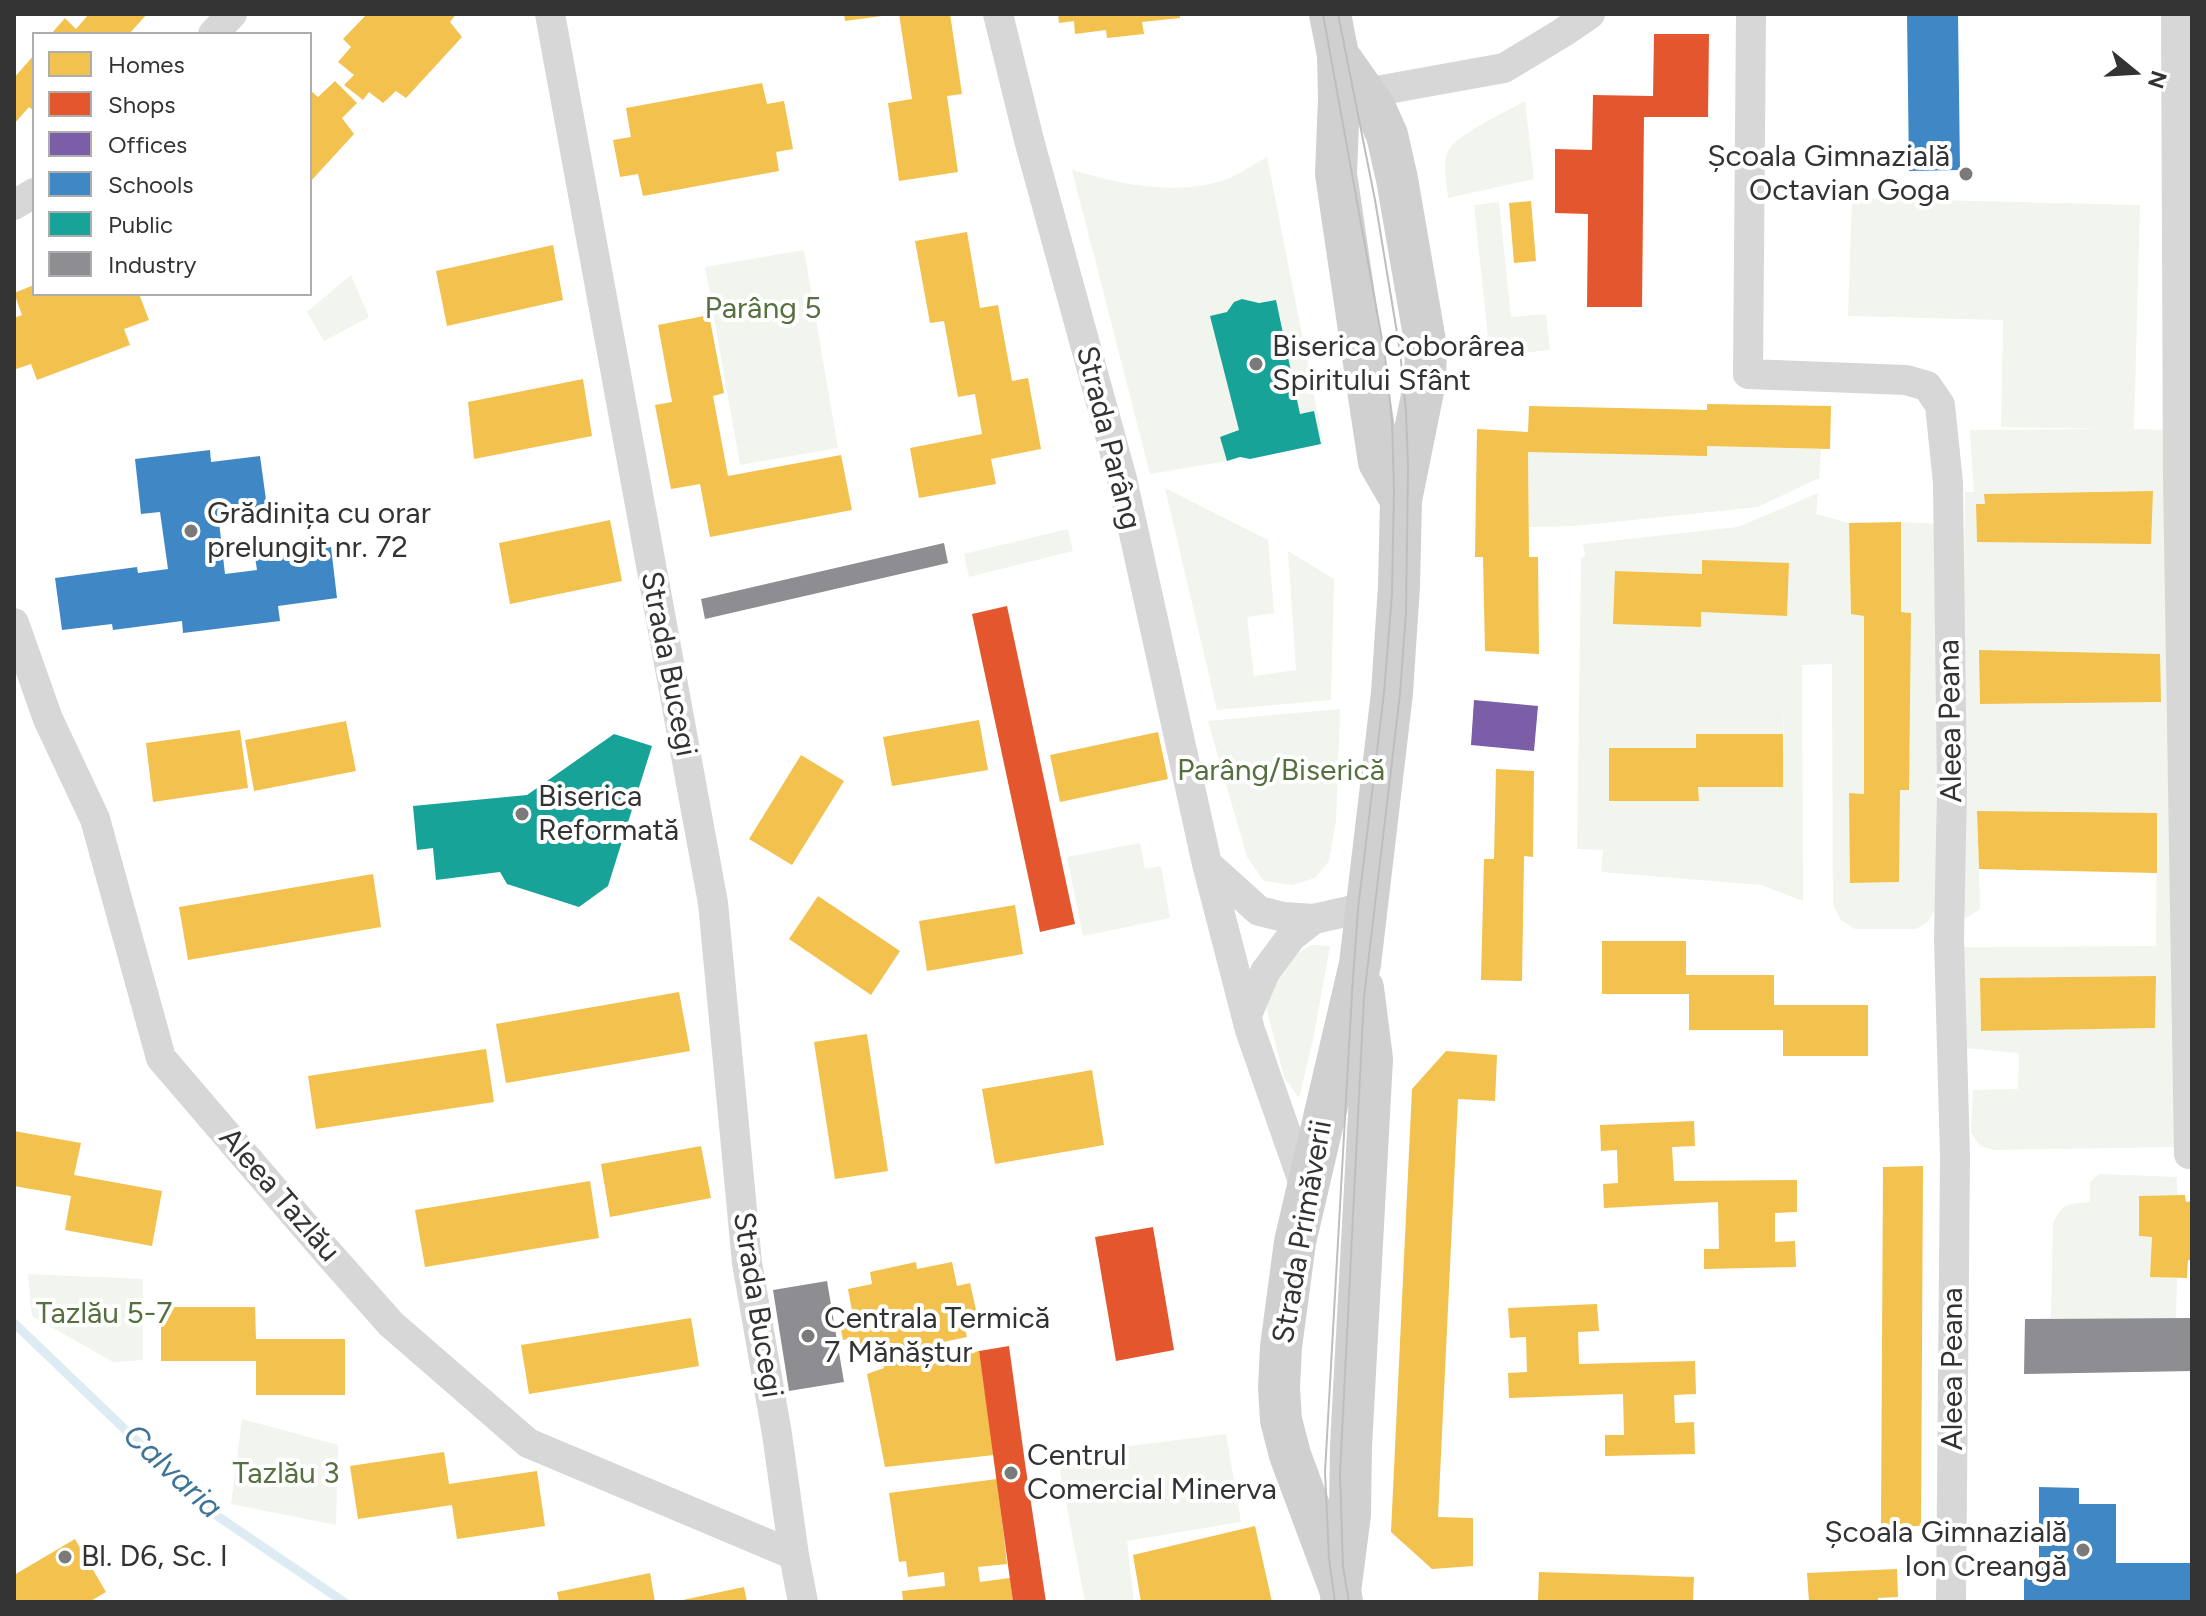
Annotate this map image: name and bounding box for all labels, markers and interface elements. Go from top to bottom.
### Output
legend [32,32,312,296]
north arrow [2094,32,2174,112]
text: Homes [108,50,185,79]
text: N [2142,67,2173,92]
text: Shops [108,90,175,119]
text: Offices [108,130,187,159]
place label: Școala Gimnazială Octavian Goga [1707,139,1950,210]
marker: Școala Gimnazială Octavian Goga [1957,165,1975,183]
text: Schools [108,170,193,199]
text: Public [108,210,173,239]
text: Industry [108,250,196,279]
park label: Parâng 5 [705,291,821,327]
place label: Biserica Coborârea Spiritului Sfânt [1272,329,1525,400]
street label: Strada Parâng [1068,343,1148,533]
marker: Biserica Coborârea Spiritului Sfânt [1247,355,1265,373]
place label: Grădinița cu orar prelungit nr. 72 [207,496,431,566]
marker: Grădinița cu orar prelungit nr. 72 [182,522,200,540]
street label: Strada Bucegi [632,568,704,760]
street label: Aleea Peana [1932,639,1970,803]
park label: Parâng/Biserică [1177,753,1385,789]
place label: Biserica Reformată [538,779,679,850]
marker: Biserica Reformată [513,805,531,823]
street label: Strada Primăverii [1266,1118,1340,1346]
street label: Aleea Tazlău [211,1121,347,1269]
street label: Strada Bucegi [725,1209,789,1401]
street label: Aleea Peana [1935,1287,1971,1451]
park label: Tazlău 5-7 [36,1296,172,1332]
place label: Centrala Termică 7 Mănăștur [824,1301,1050,1372]
marker: Centrala Termică 7 Mănăștur [799,1327,817,1345]
water label: Calvaria [115,1417,229,1527]
place label: Centrul Comercial Minerva [1027,1438,1277,1508]
park label: Tazlău 3 [232,1456,340,1492]
marker: Centrul Comercial Minerva [1002,1464,1020,1482]
place label: Școala Gimnazială Ion Creangă [1824,1515,2067,1586]
place label: Bl. D6, Sc. I [81,1539,228,1575]
marker: Școala Gimnazială Ion Creangă [2074,1541,2092,1559]
marker: Bl. D6, Sc. I [56,1548,74,1566]

